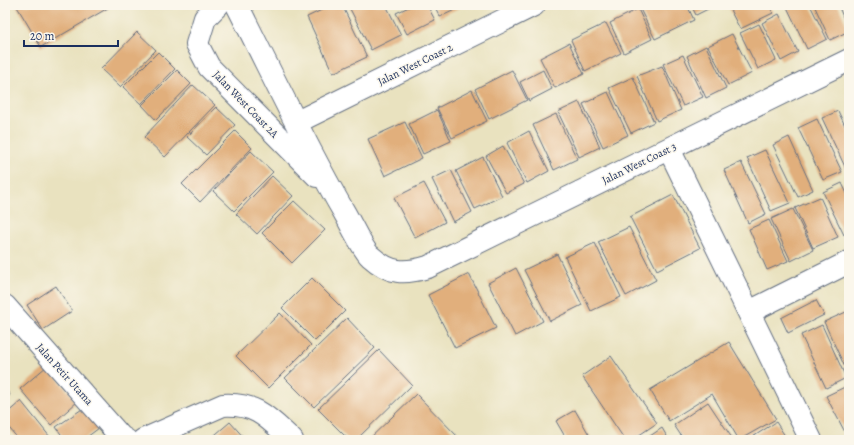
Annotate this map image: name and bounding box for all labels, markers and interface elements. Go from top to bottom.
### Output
scale bar [24,22,118,48]
text: 20 m [30,28,54,44]
street label: Jalan West Coast 2 [375,40,455,89]
street label: Jalan West Coast 2A [210,67,282,142]
street label: Jalan West Coast 3 [599,139,679,188]
street label: Jalan Petir Utama [33,340,97,409]

